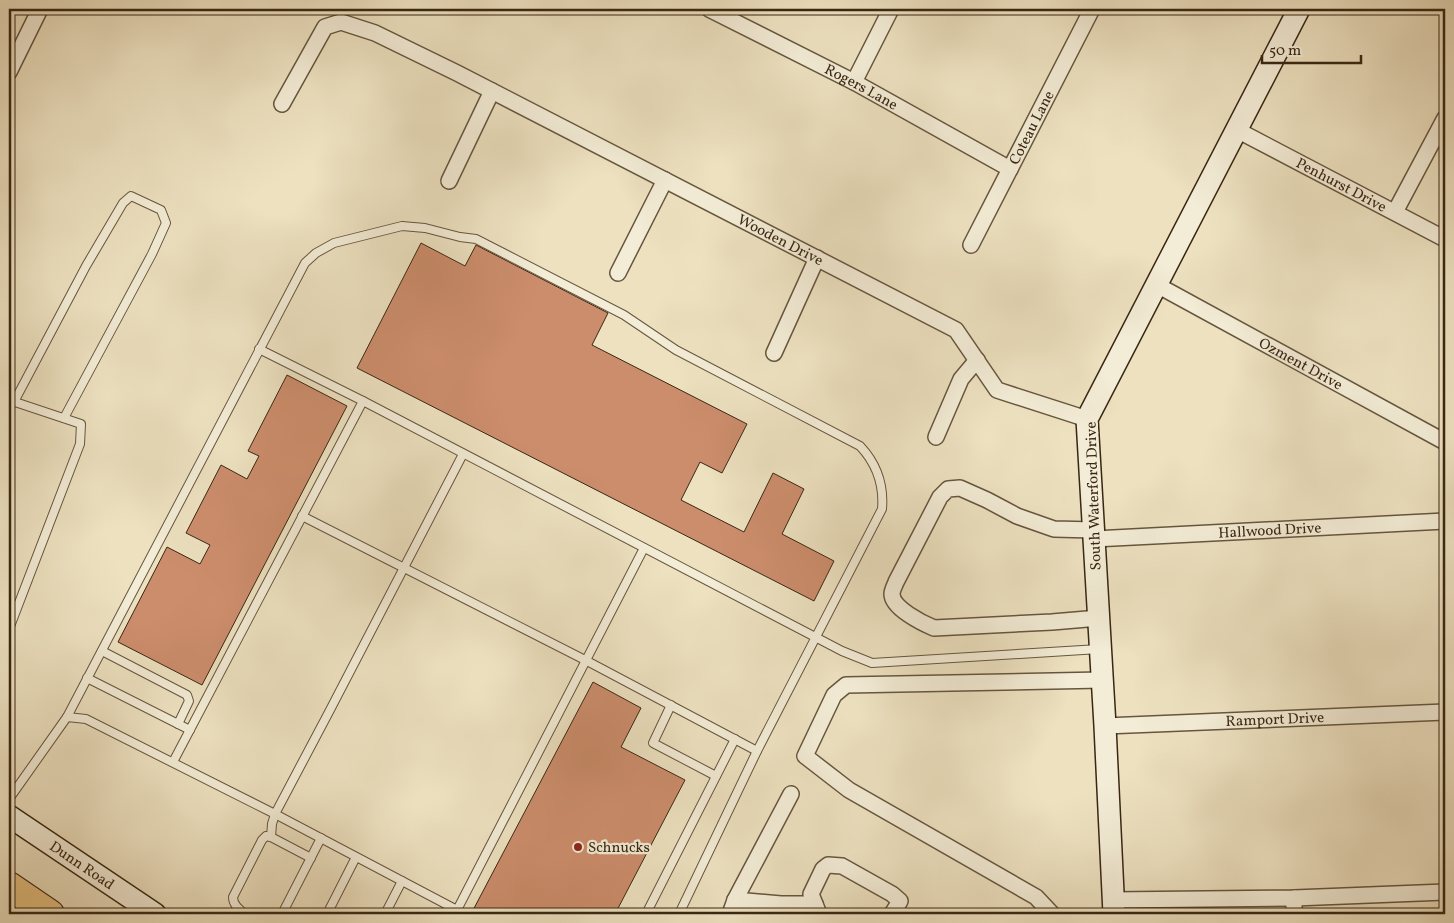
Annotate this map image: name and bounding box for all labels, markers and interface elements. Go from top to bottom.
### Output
scale bar [1262,32,1360,64]
text: 50 m [1269,41,1301,62]
street label: Rogers Lane [820,60,901,116]
street label: Coteau Lane [1005,87,1060,169]
street label: Penhurst Drive [1292,154,1390,219]
street label: Wooden Drive [733,210,827,272]
street label: Ozment Drive [1255,333,1346,396]
street label: South Waterford Drive [1081,421,1108,571]
street label: Hallwood Drive [1218,518,1322,545]
street label: Ramport Drive [1225,708,1325,733]
street label: Dunn Road [45,837,118,896]
place label: Schnucks [588,838,650,859]
marker: Schnucks [572,841,584,853]

